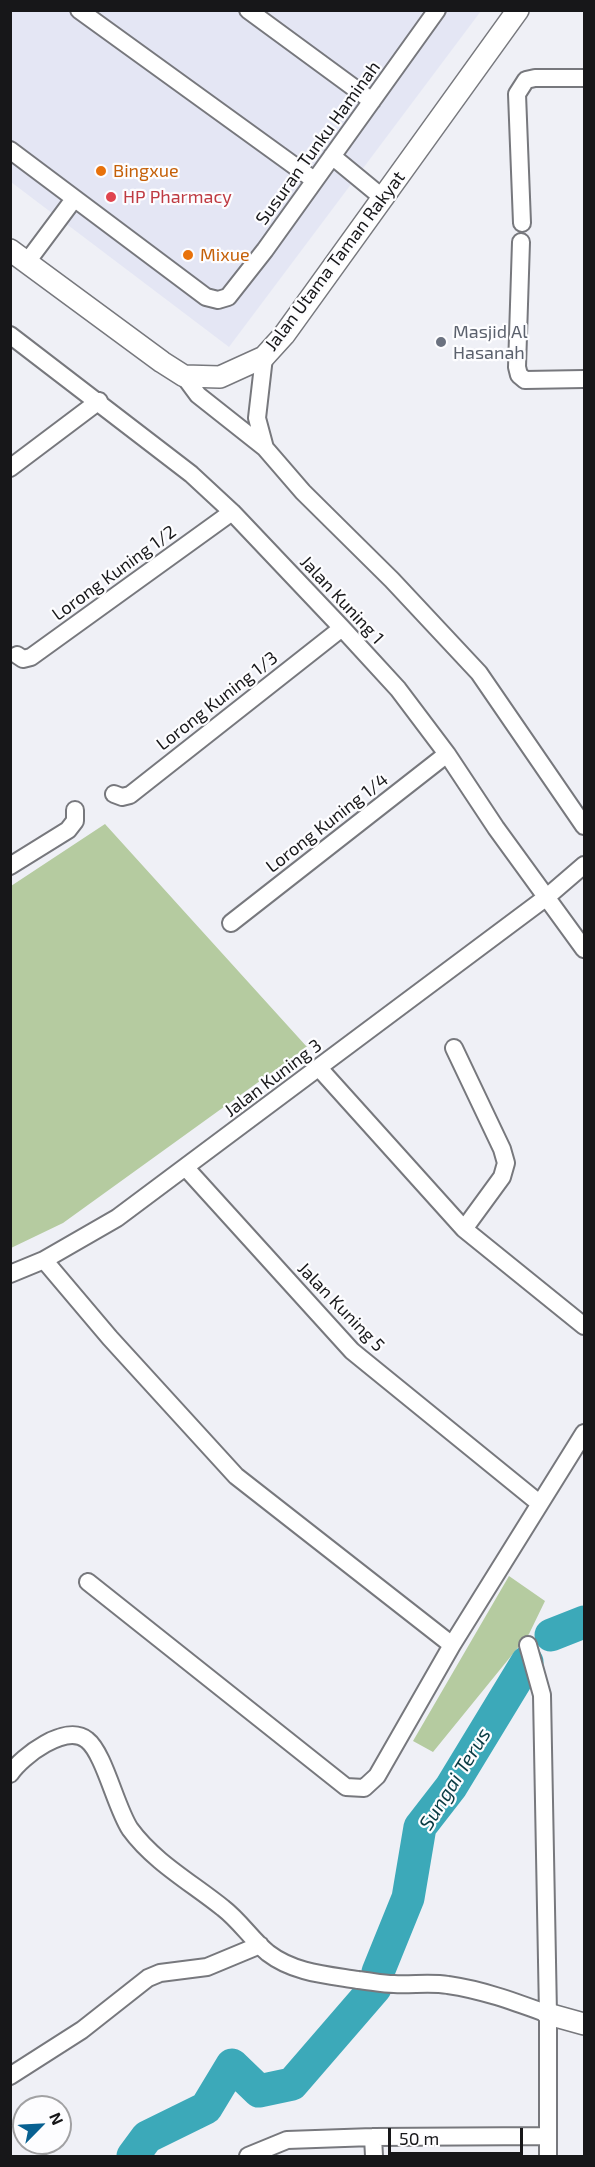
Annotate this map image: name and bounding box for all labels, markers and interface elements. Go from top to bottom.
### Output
street label: Susuran Tunku Haminah [251,57,385,229]
place label: Bingxue [113,160,179,182]
marker: Bingxue [94,164,108,178]
street label: Jalan Utama Taman Rakyat [260,167,410,355]
place label: HP Pharmacy [123,186,232,208]
marker: HP Pharmacy [104,190,118,204]
place label: Mixue [200,244,250,266]
marker: Mixue [181,248,195,262]
place label: Masjid Al Hasanah [453,321,528,364]
marker: Masjid Al Hasanah [434,335,448,349]
street label: Lorong Kuning 1/2 [48,521,180,625]
street label: Jalan Kuning 1 [296,551,388,649]
street label: Lorong Kuning 1/3 [152,647,282,755]
street label: Lorong Kuning 1/4 [262,769,392,877]
street label: Jalan Kuning 3 [220,1034,326,1122]
street label: Jalan Kuning 5 [293,1258,389,1356]
water label: Sungai Terus [414,1723,496,1835]
north arrow [12,2095,72,2155]
text: N [46,2109,68,2127]
scale bar [391,2116,526,2154]
text: 50 m [399,2127,439,2149]

